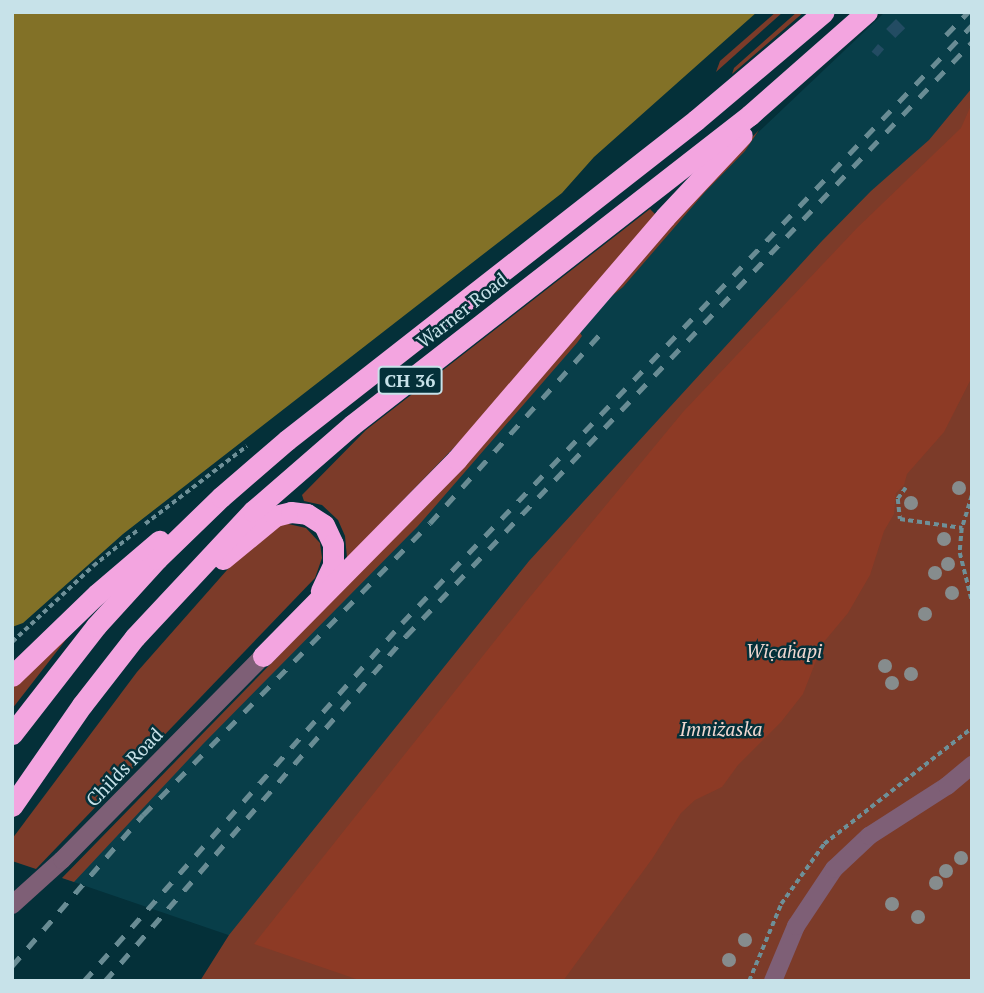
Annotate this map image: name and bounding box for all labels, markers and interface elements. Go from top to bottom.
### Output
street label: Warner Road [412,268,512,352]
road number: CH 36 [377,366,443,394]
park label: Wic̣aḣapi [746,640,822,662]
park label: Imniżaska [680,718,762,740]
street label: Childs Road [81,723,167,811]

